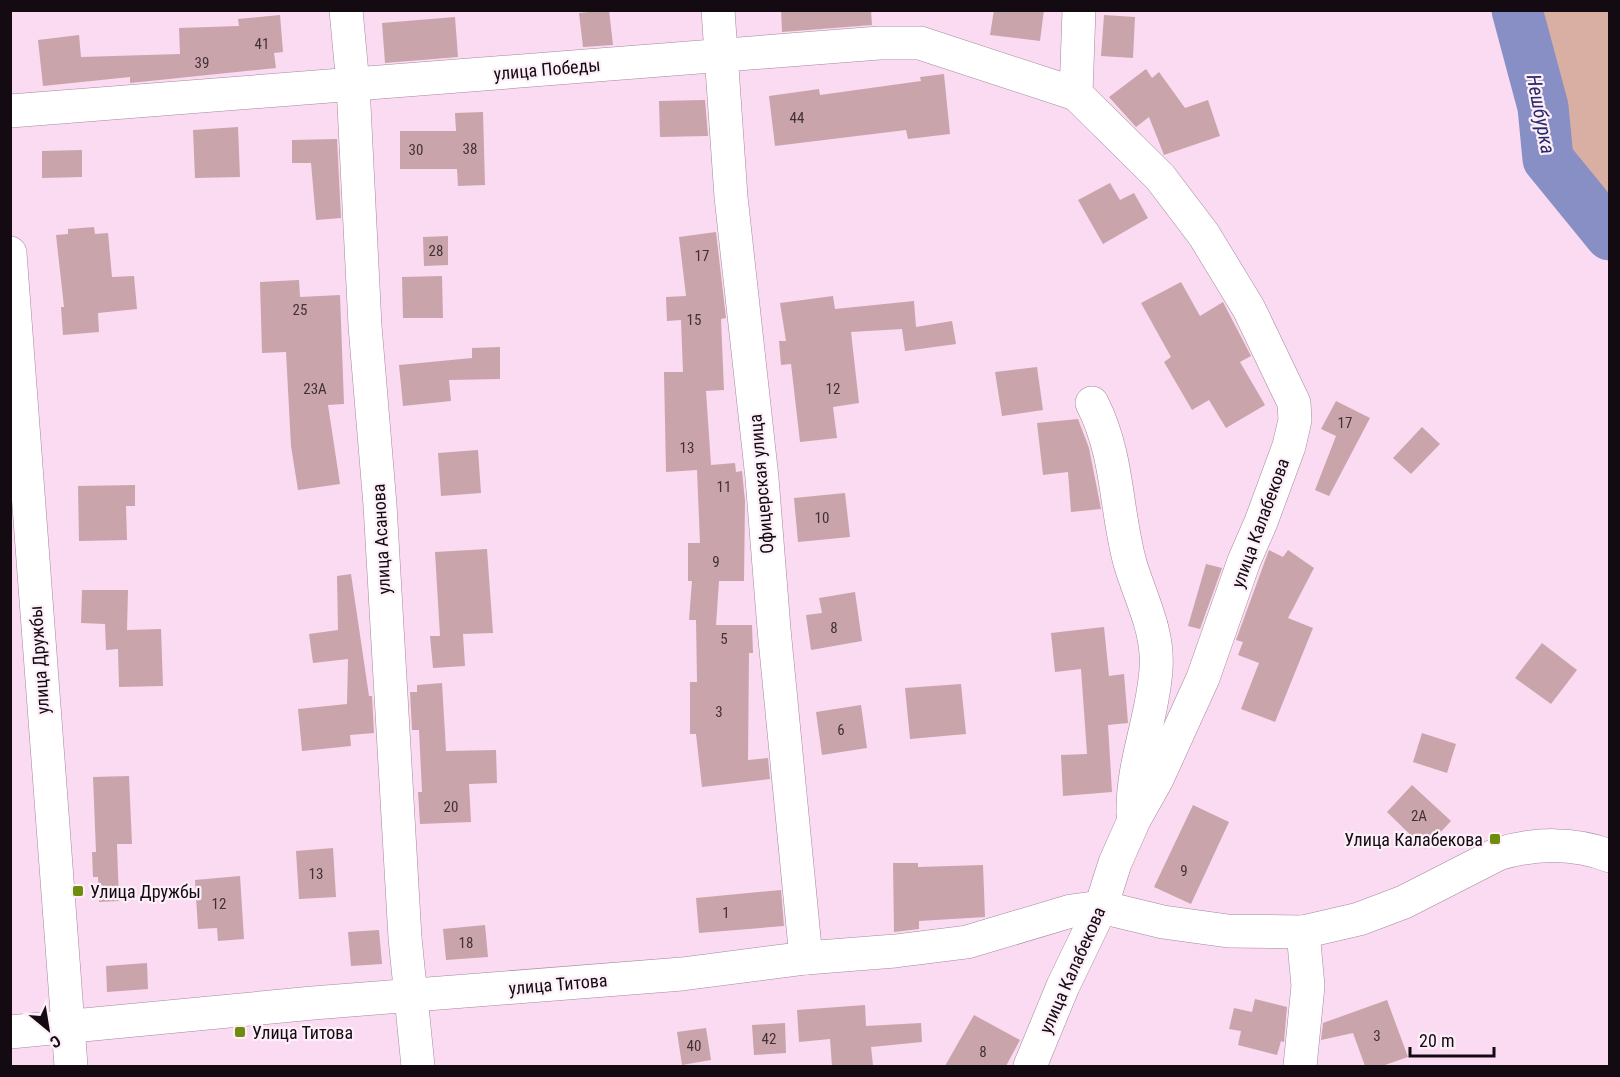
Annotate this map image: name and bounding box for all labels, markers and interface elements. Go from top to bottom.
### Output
house number: 41 [255,35,269,53]
house number: 39 [195,54,209,72]
street label: улица Победы [493,54,601,84]
water label: Нешбурка [1522,72,1560,156]
house number: 44 [790,109,804,127]
house number: 38 [463,140,477,158]
house number: 30 [409,141,423,159]
house number: 28 [429,242,443,260]
house number: 17 [695,247,709,265]
house number: 25 [293,301,307,319]
house number: 15 [687,311,701,329]
house number: 23А [303,380,327,398]
house number: 12 [826,380,840,398]
street label: Офицерская улица [744,413,778,555]
house number: 17 [1338,414,1352,432]
house number: 13 [680,439,694,457]
street label: улица Калабекова [1227,455,1293,591]
house number: 11 [717,478,731,496]
street label: улица Асанова [368,483,394,595]
house number: 10 [815,509,829,527]
house number: 9 [712,553,720,571]
street label: улица Дружбы [25,605,53,715]
house number: 8 [830,619,838,637]
house number: 5 [720,630,728,648]
house number: 3 [715,703,723,721]
house number: 6 [837,721,845,739]
house number: 20 [444,798,458,816]
house number: 2А [1411,807,1427,825]
place label: Улица Калабекова [1344,829,1483,850]
marker: Улица Калабекова [1488,832,1502,846]
house number: 9 [1180,862,1188,880]
house number: 13 [309,865,323,883]
place label: Улица Дружбы [90,881,201,902]
marker: Улица Дружбы [71,884,85,898]
house number: 12 [212,895,226,913]
street label: улица Калабекова [1035,903,1109,1037]
house number: 1 [722,904,730,922]
house number: 18 [459,934,473,952]
street label: улица Титова [508,969,608,999]
north arrow [18,999,78,1059]
scale bar [1410,1020,1494,1058]
place label: Улица Титова [252,1022,353,1043]
marker: Улица Титова [233,1025,247,1039]
house number: 3 [1373,1027,1381,1045]
house number: 42 [762,1030,776,1048]
text: 20 m [1419,1030,1454,1051]
text: С [47,1031,64,1052]
house number: 40 [687,1037,701,1055]
house number: 8 [979,1043,987,1061]

